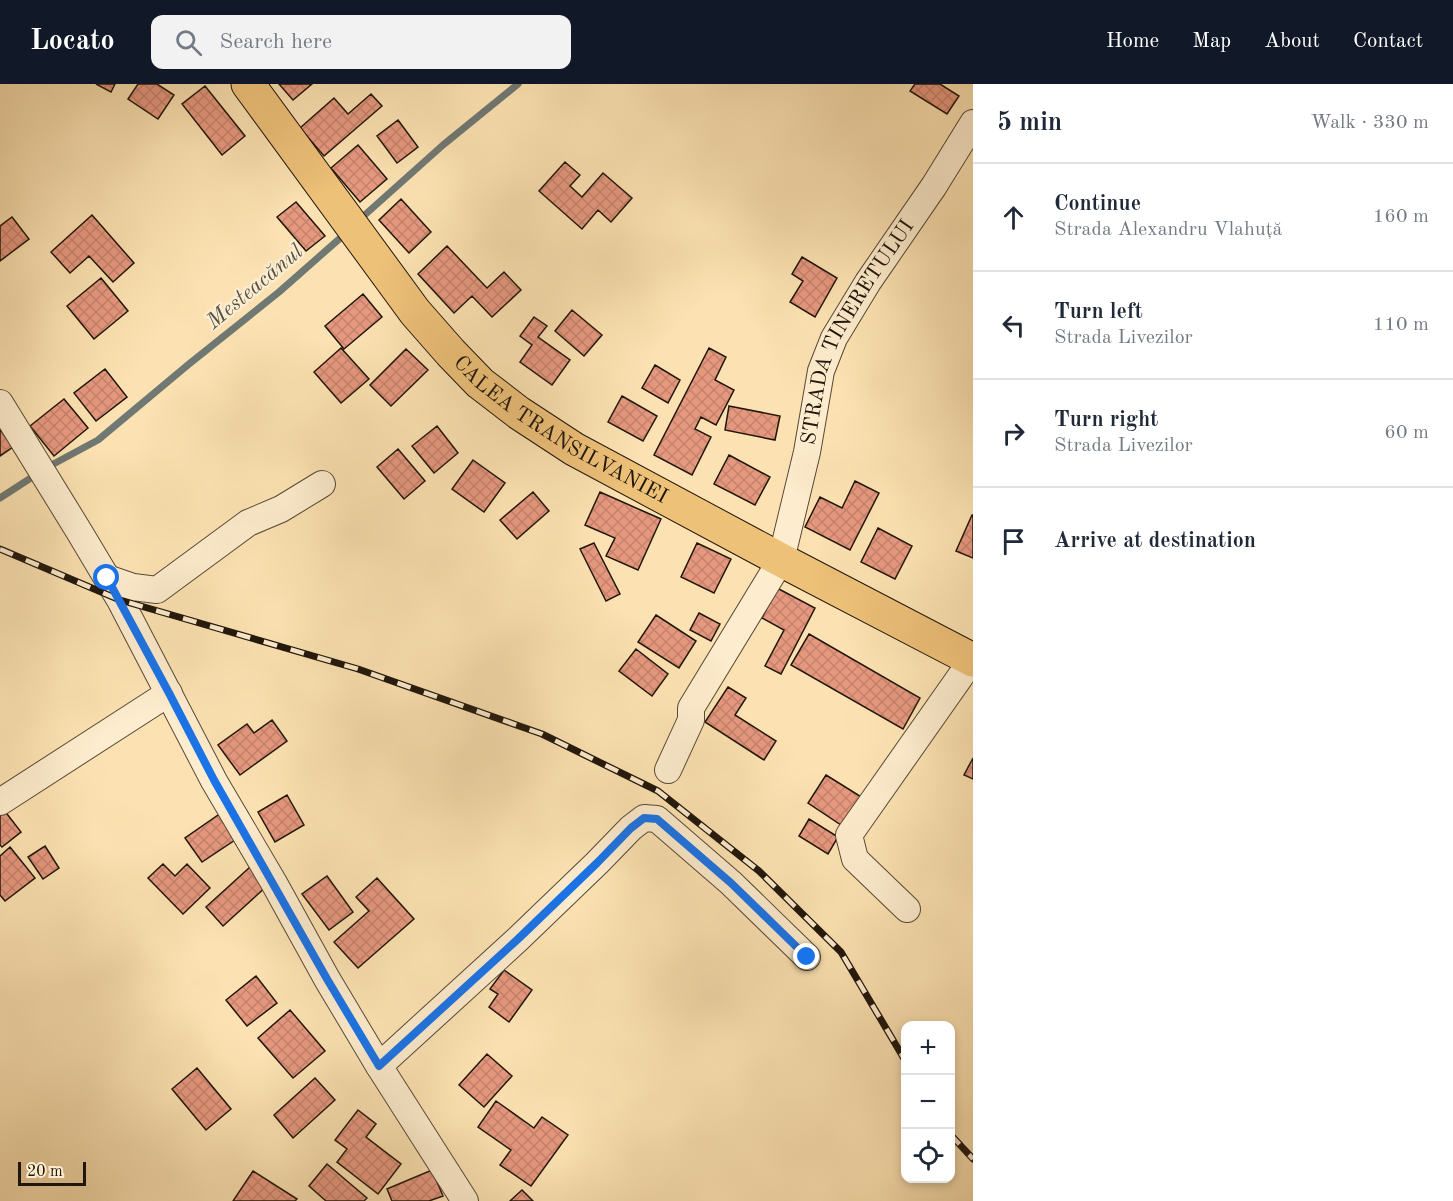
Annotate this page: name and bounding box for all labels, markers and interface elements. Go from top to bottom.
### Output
search box [151,15,571,69]
icon: search [172,26,205,59]
text: Locato [30,28,115,56]
text: Search here [220,31,332,53]
text: Home [1106,31,1159,52]
text: Map [1192,31,1231,52]
text: About [1264,31,1320,52]
text: Contact [1353,31,1423,52]
text: 5 min [997,110,1062,136]
text: Walk · 330 m [1310,113,1429,133]
text: Continue [1054,193,1141,215]
icon: ahead [997,201,1030,234]
text: 160 m [1373,207,1429,227]
street label: STRADA TINERETULUI [798,216,918,446]
text: Strada Alexandru Vlahuță [1054,220,1282,240]
water label: Mesteacănul [202,240,308,334]
text: Turn left [1054,301,1143,323]
icon: left [997,309,1030,342]
text: 110 m [1373,315,1429,335]
text: Strada Livezilor [1054,328,1193,348]
street label: CALEA TRANSILVANIEI [449,352,671,508]
text: Turn right [1054,409,1158,431]
icon: right [997,417,1030,450]
text: 60 m [1384,423,1429,443]
text: Strada Livezilor [1054,436,1193,456]
icon: arrive [997,525,1030,558]
text: Arrive at destination [1054,530,1256,552]
route start [93,564,119,590]
route end [793,943,819,969]
map controls [901,1021,955,1183]
button: + [901,1021,955,1075]
button: − [901,1075,955,1129]
button: locate [901,1129,955,1183]
scale bar [18,1159,86,1186]
text: 20 m [27,1164,63,1180]

